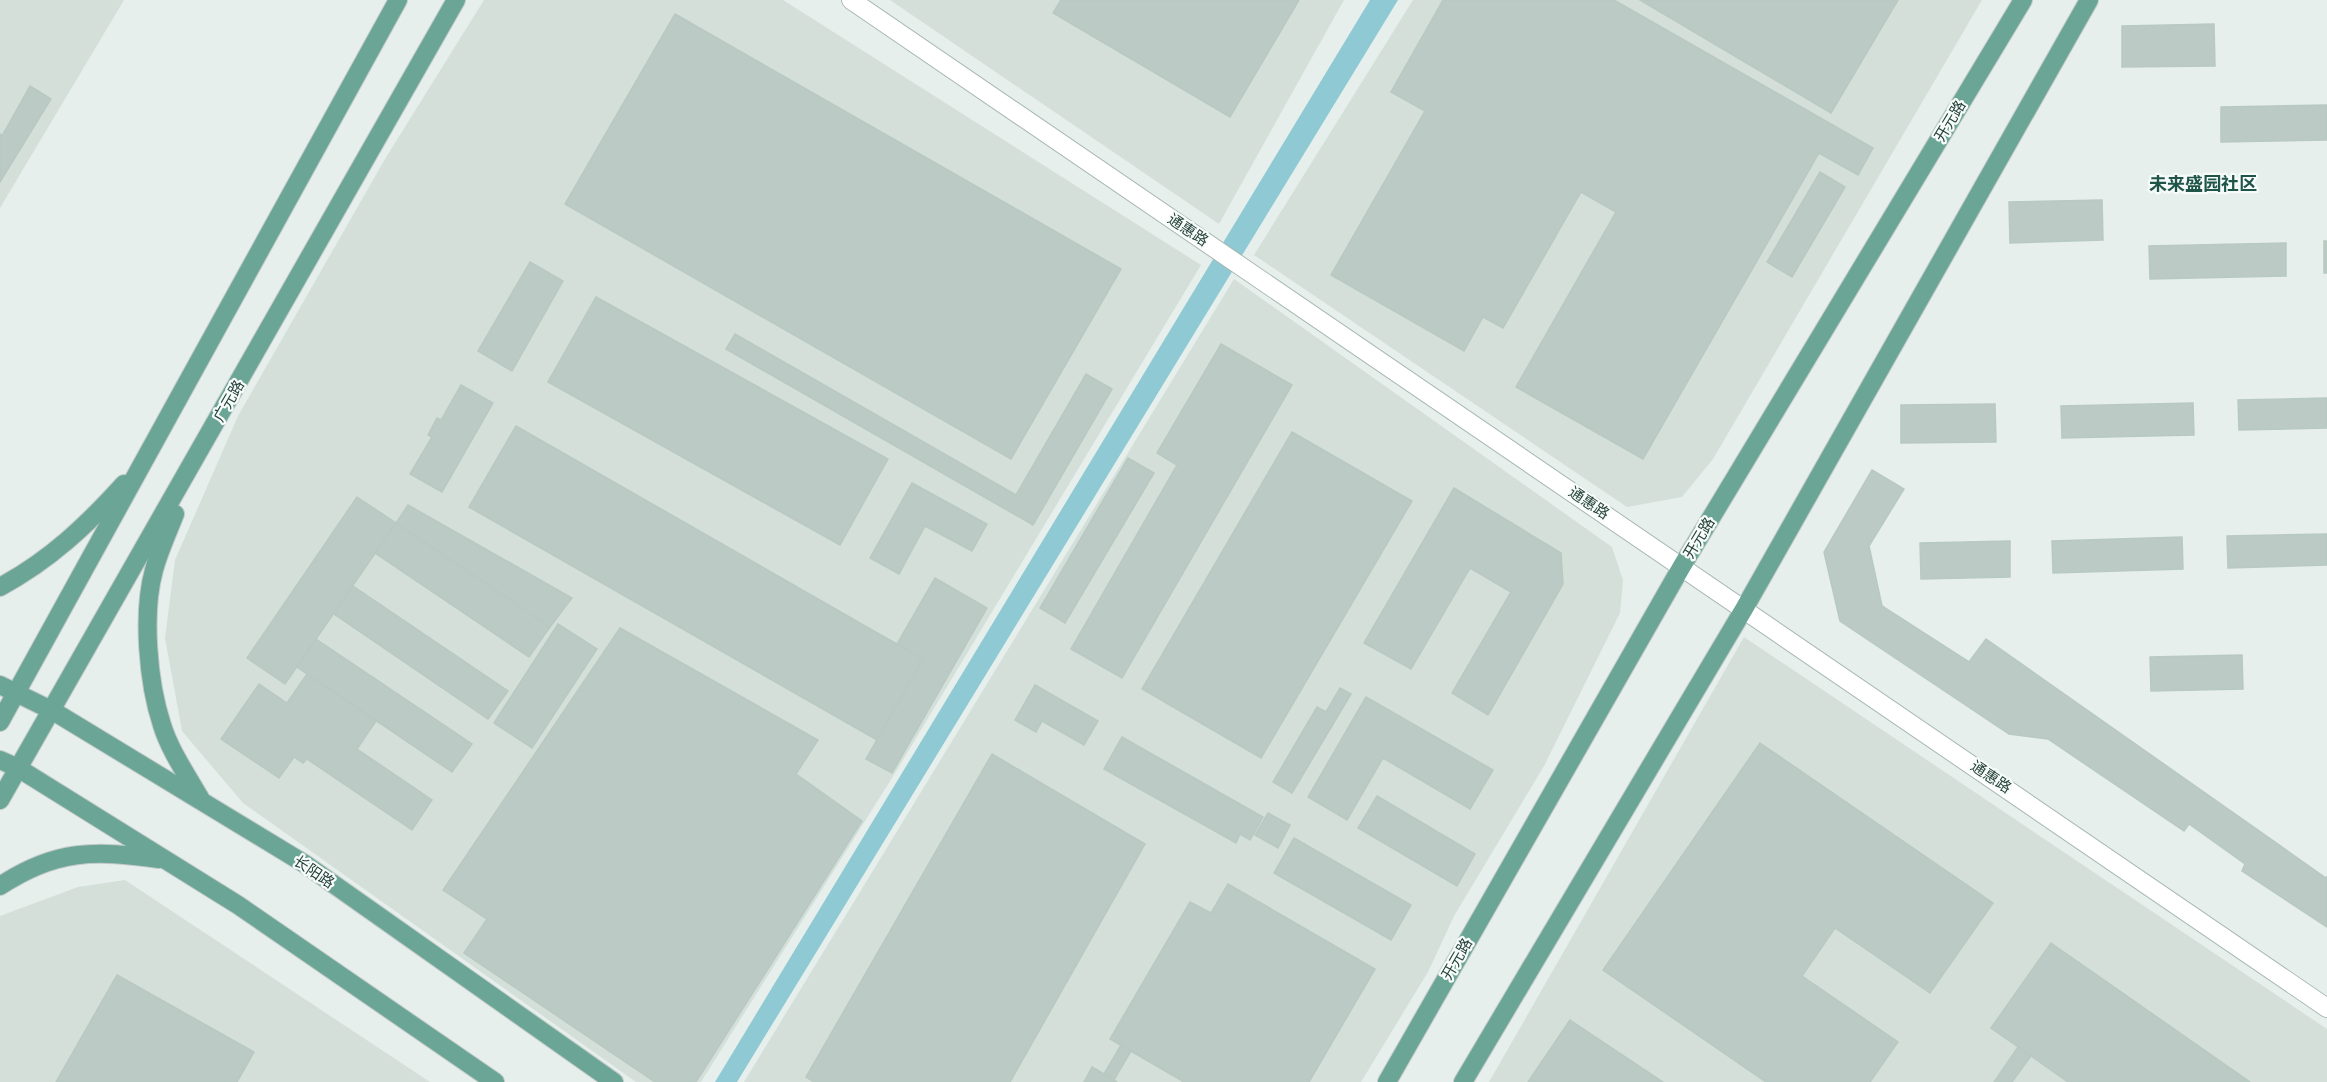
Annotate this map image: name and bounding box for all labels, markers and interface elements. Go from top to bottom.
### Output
street label: 开元路 [1931,97,1969,145]
district label: 未来盛园社区 [2149,173,2257,195]
street label: 通惠路 [1164,210,1212,250]
street label: 广元路 [210,377,248,425]
street label: 通惠路 [1565,483,1613,523]
street label: 开元路 [1680,514,1718,562]
street label: 通惠路 [1967,757,2015,797]
street label: 长阳路 [290,852,338,892]
street label: 开元路 [1438,935,1476,983]

